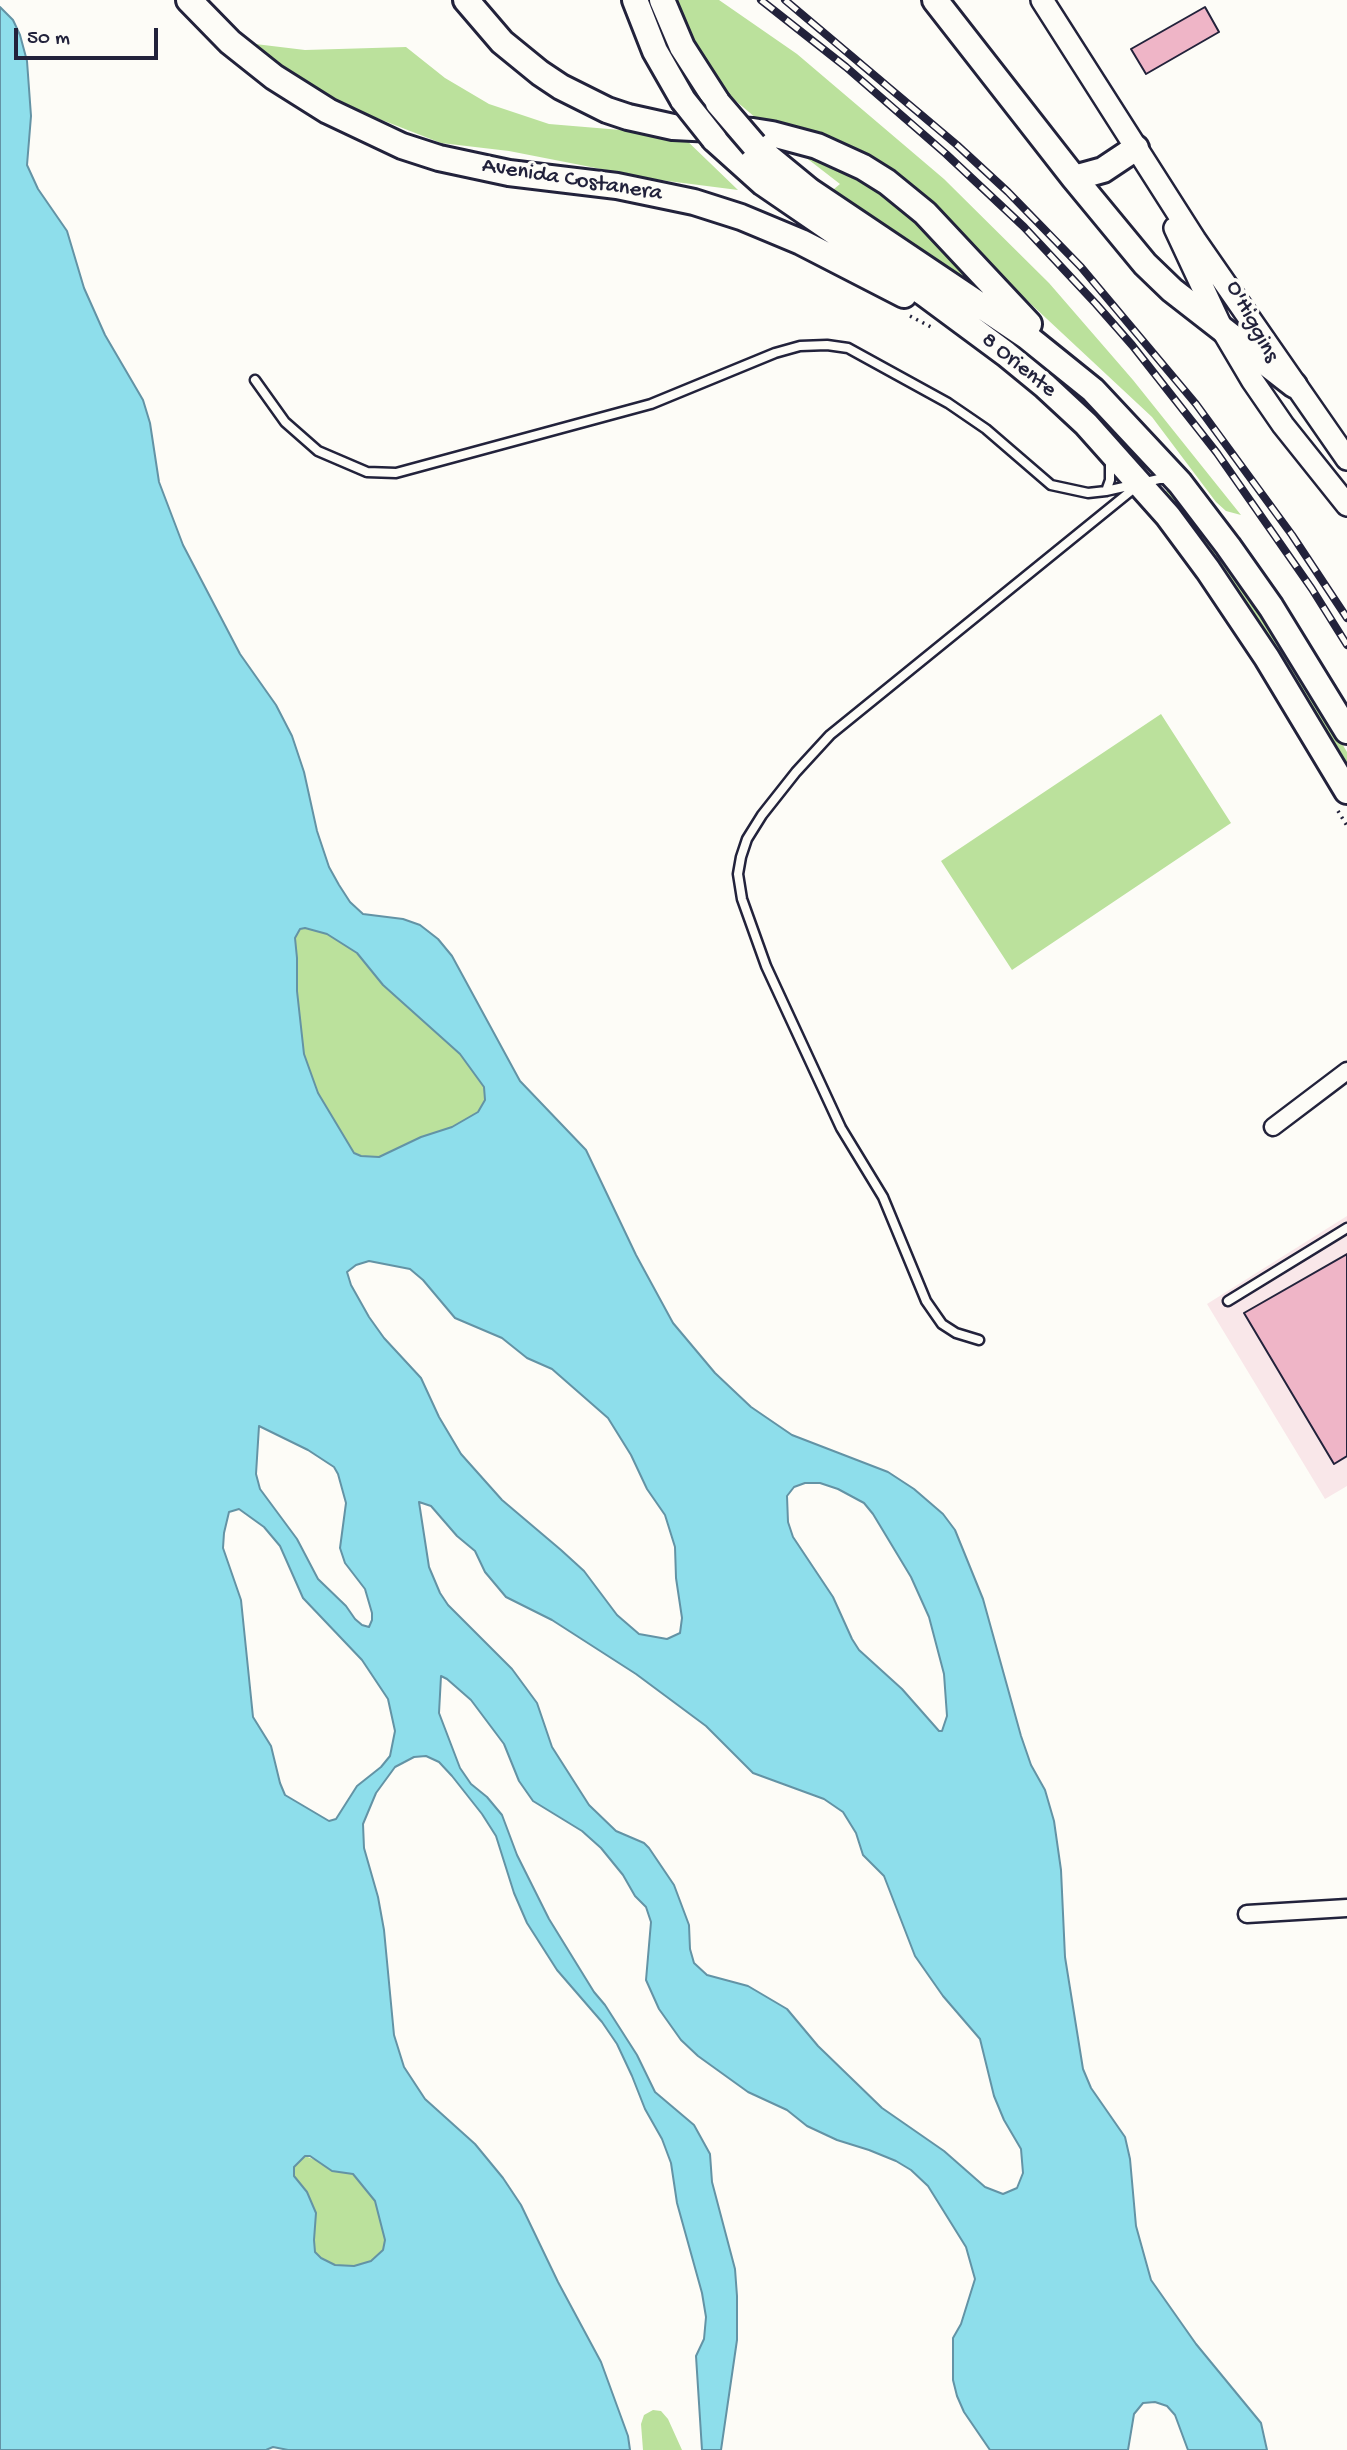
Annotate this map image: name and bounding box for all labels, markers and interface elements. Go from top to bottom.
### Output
scale bar [18,14,161,58]
text: 50 m [27,27,70,52]
street label: Avenida Costanera [480,153,664,209]
street label: O'Higgins [1218,277,1284,367]
street label: 8 Oriente [975,327,1061,405]

